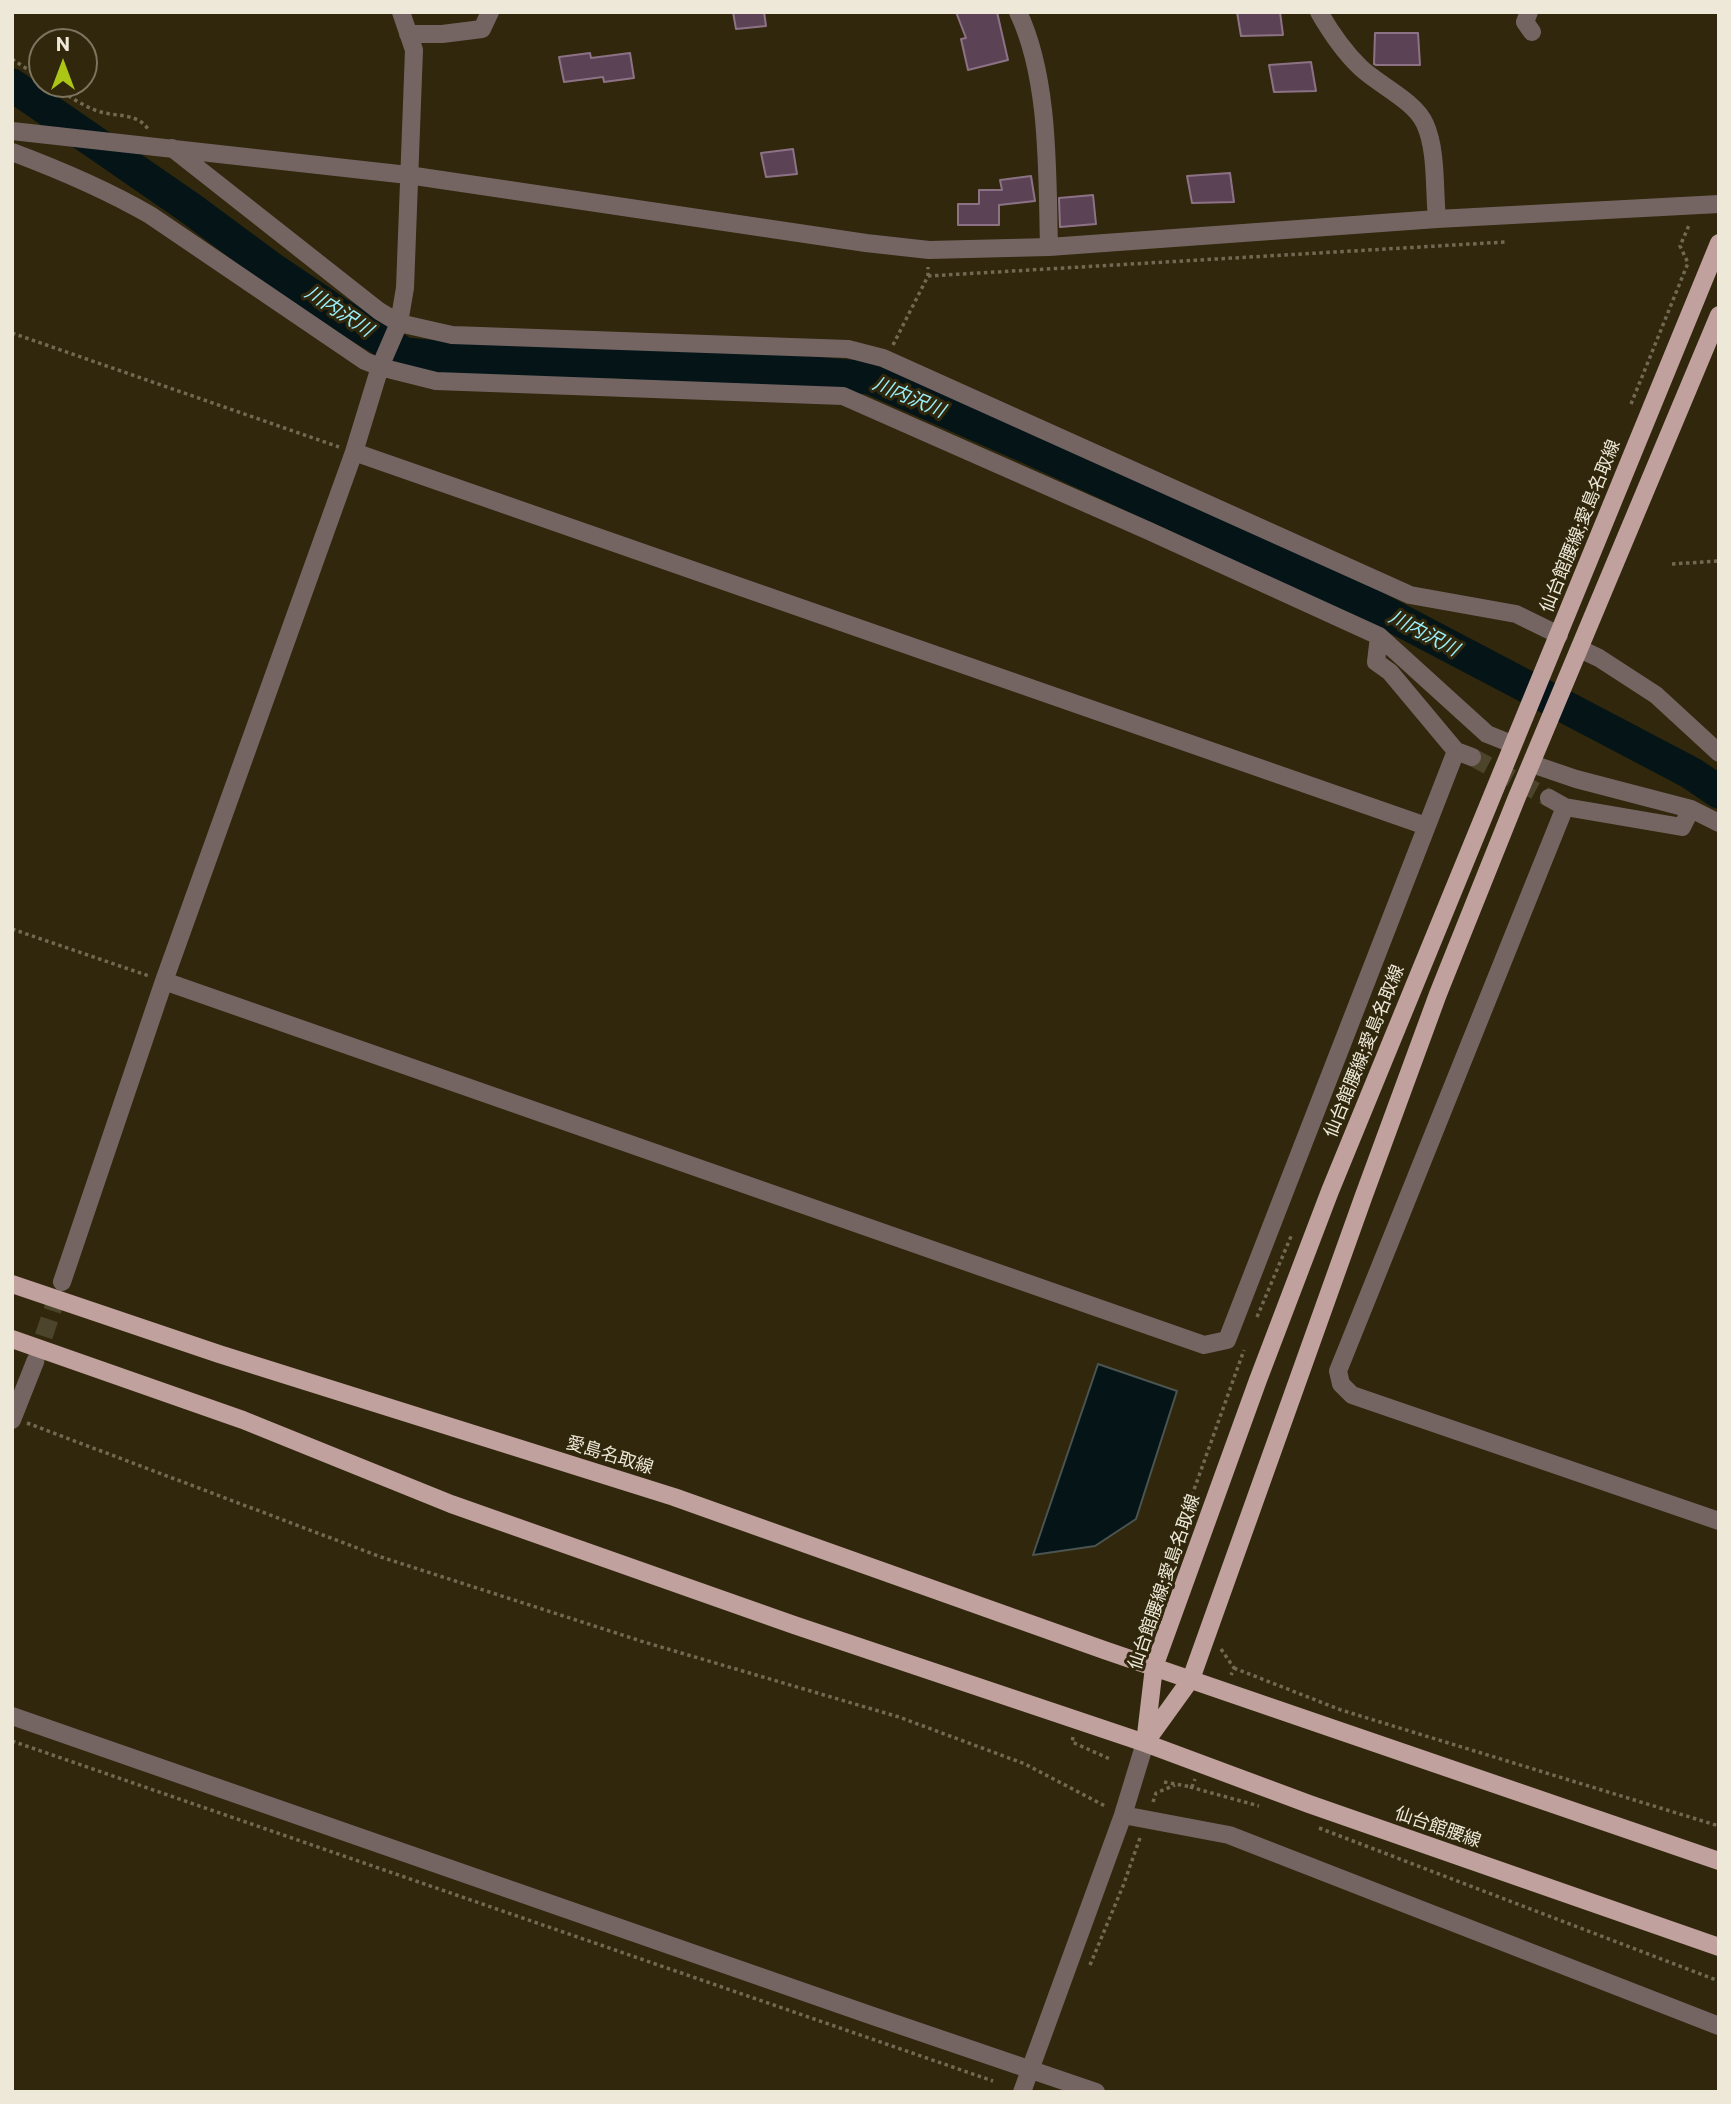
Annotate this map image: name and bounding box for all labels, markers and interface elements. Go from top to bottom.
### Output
north arrow [28,28,98,98]
text: N [56,32,70,55]
water label: 川内沢川 [301,281,377,341]
water label: 川内沢川 [870,372,948,422]
street label: 仙台館腰線;愛島名取線 [1535,437,1625,615]
water label: 川内沢川 [1385,605,1463,661]
street label: 仙台館腰線;愛島名取線 [1319,962,1409,1140]
street label: 愛島名取線 [564,1432,656,1478]
street label: 仙台館腰線;愛島名取線 [1124,1491,1204,1673]
street label: 仙台館腰線 [1392,1802,1484,1852]

